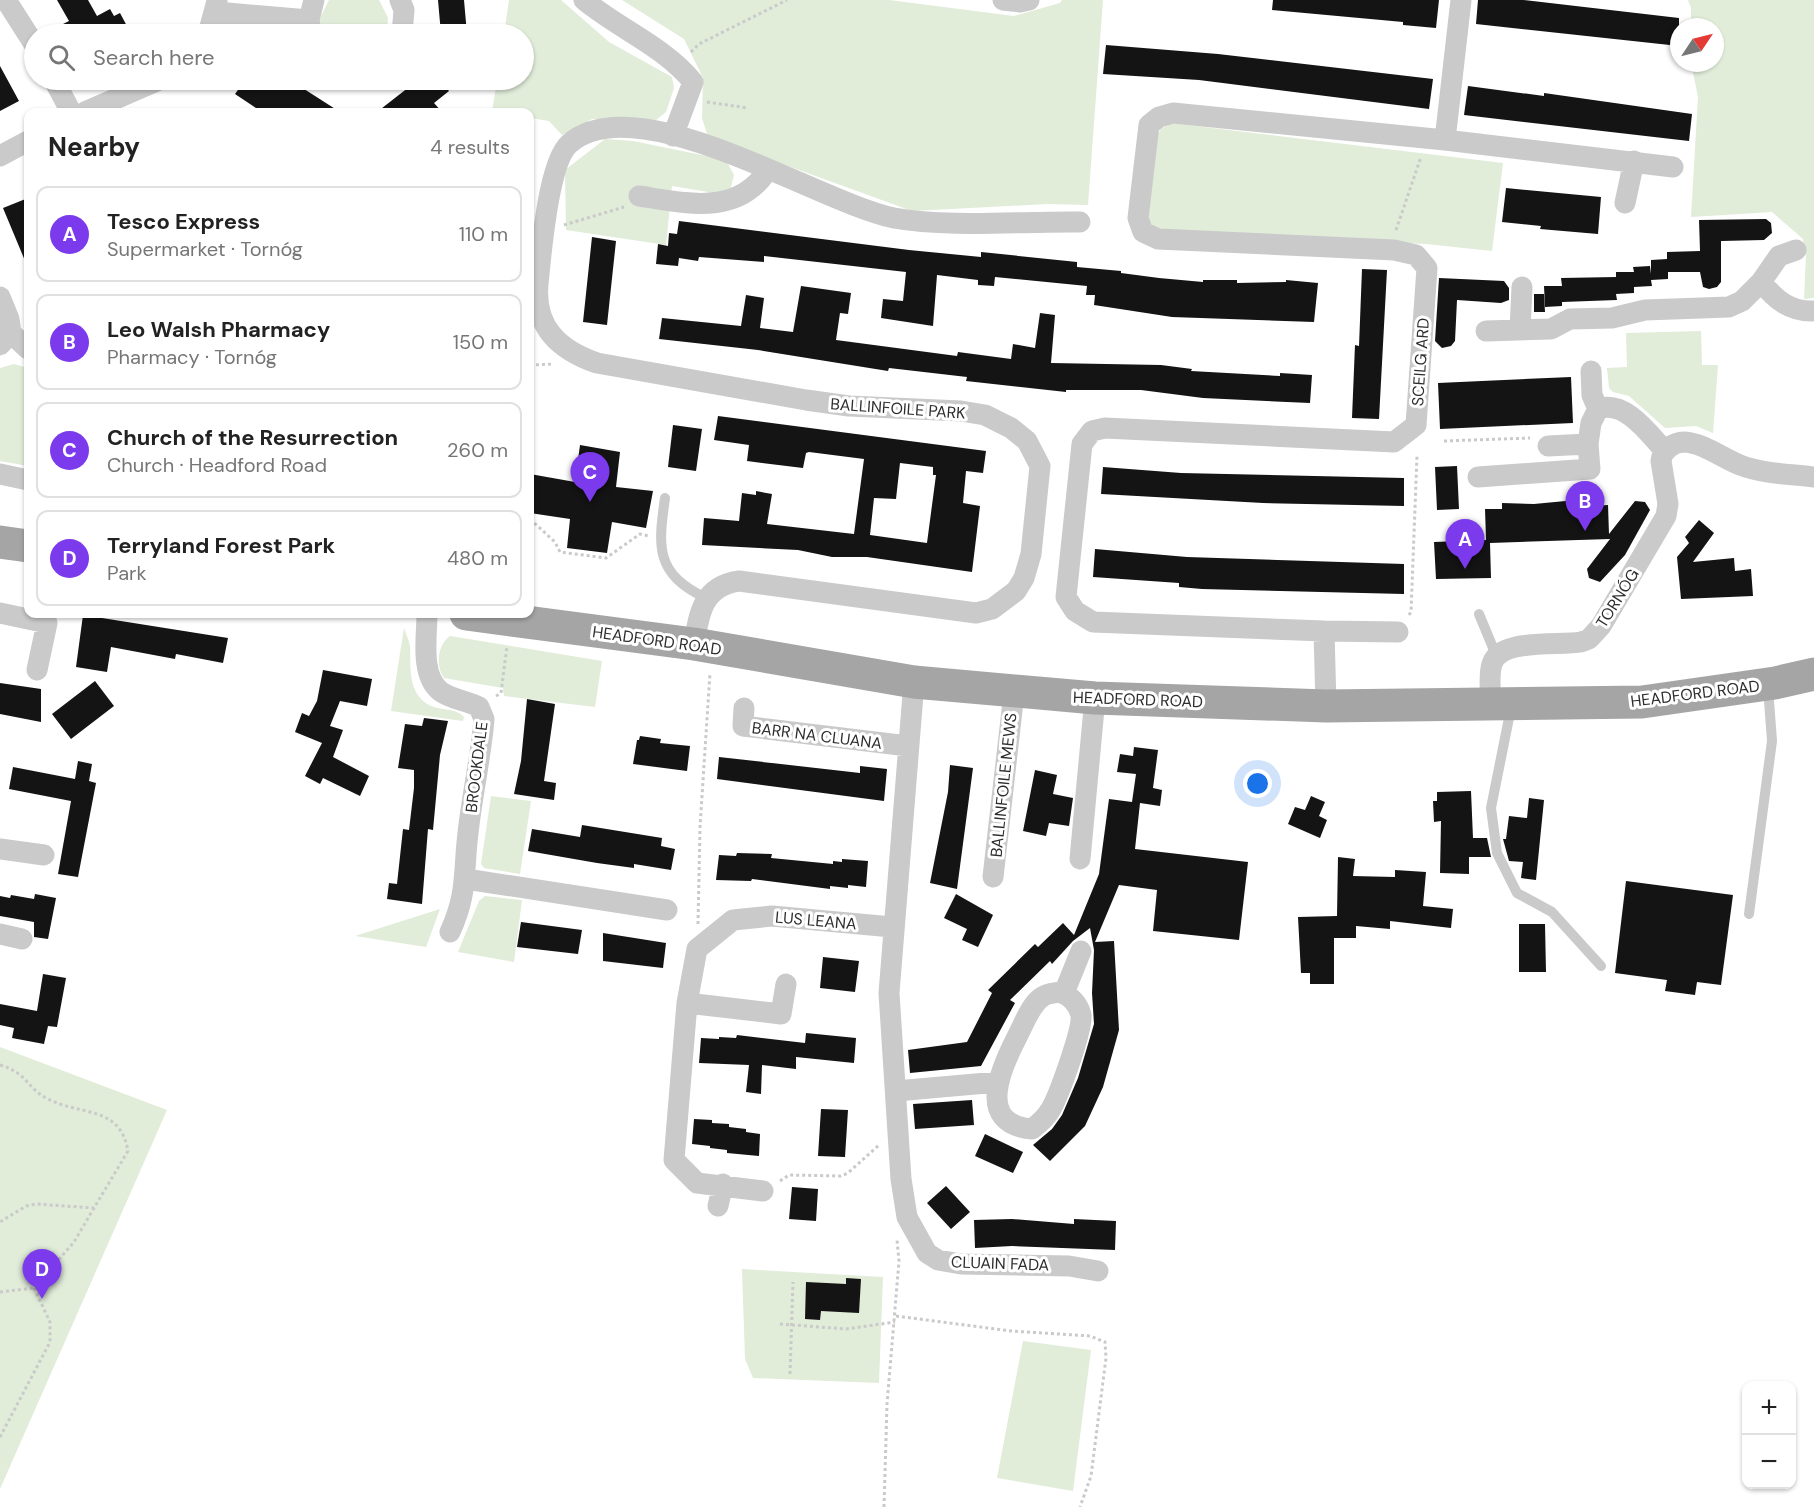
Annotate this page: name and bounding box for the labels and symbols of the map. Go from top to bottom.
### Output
north arrow [1670,18,1724,72]
street label: SCEILG ARD [1407,317,1434,407]
street label: BALLINFOILE PARK [830,393,966,424]
pin: C [570,452,610,502]
pin: B [1566,482,1604,531]
pin: A [1446,520,1484,569]
street label: TORNÓG [1591,565,1644,632]
street label: HEADFORD ROAD [591,621,723,660]
street label: HEADFORD ROAD [1629,675,1761,712]
street label: HEADFORD ROAD [1073,687,1203,712]
street label: BALLINFOILE MEWS [985,712,1022,858]
street label: BARR NA CLUANA [751,717,884,754]
street label: BROOKDALE [460,720,492,814]
your location [1243,769,1272,798]
street label: LUS LEANA [774,906,858,935]
pin: D [22,1250,62,1299]
street label: CLUAIN FADA [951,1251,1050,1276]

